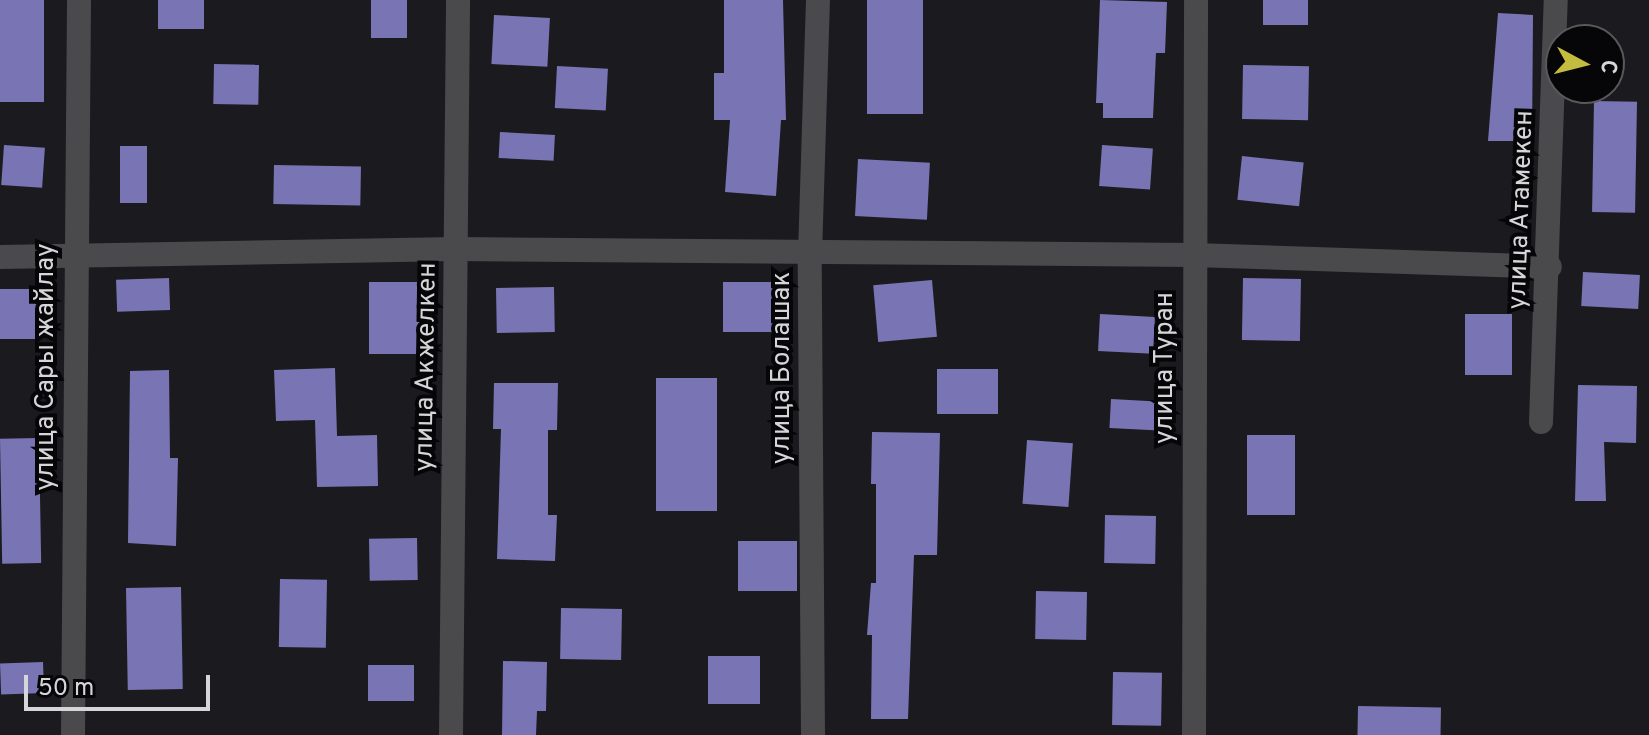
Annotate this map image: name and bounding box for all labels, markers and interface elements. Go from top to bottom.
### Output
north arrow [1545,24,1625,104]
text: С [1593,58,1622,75]
street label: улица Атамекен [1503,109,1541,311]
street label: улица Сары жайлау [31,243,63,491]
street label: улица Акжелкен [410,262,444,472]
street label: улица Болашак [767,272,799,464]
street label: улица Туран [1150,291,1182,445]
scale bar [28,659,214,709]
text: 50 m [38,674,94,704]

